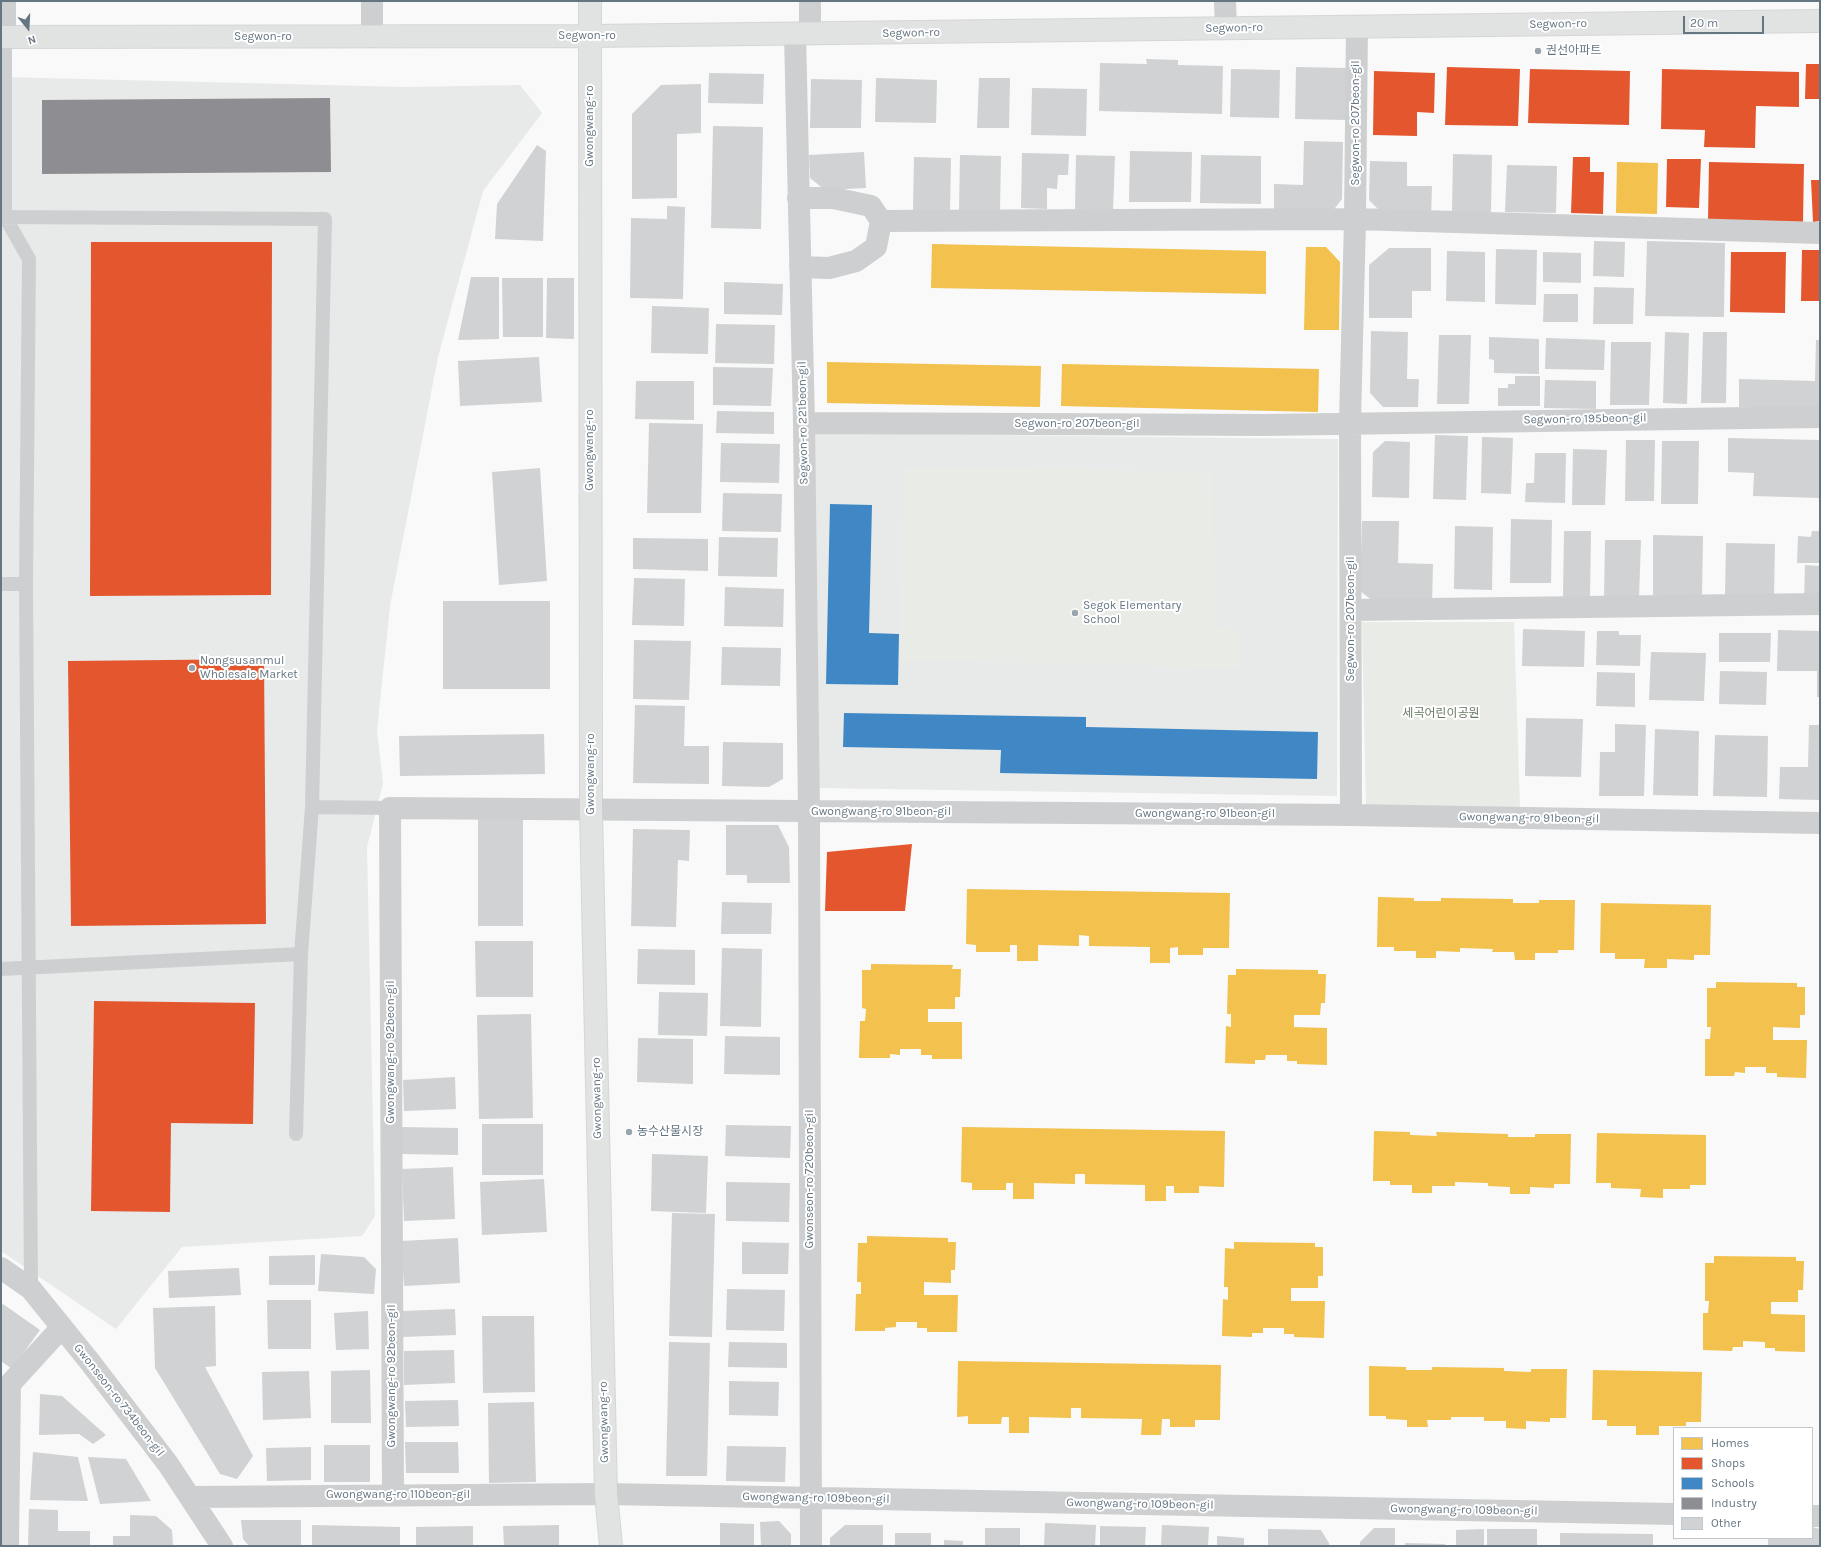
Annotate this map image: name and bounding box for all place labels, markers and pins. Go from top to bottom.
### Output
place label: 권선아파트 [1546,44,1601,58]
marker: 권선아파트 [1533,46,1543,56]
place label: Segok Elementary School [1083,599,1181,627]
marker: Segok Elementary School [1070,608,1080,618]
place label: Nongsusanmul Wholesale Market [200,654,298,682]
marker: Nongsusanmul Wholesale Market [187,663,197,673]
place label: 농수산물시장 [637,1125,703,1139]
marker: 농수산물시장 [624,1127,634,1137]

